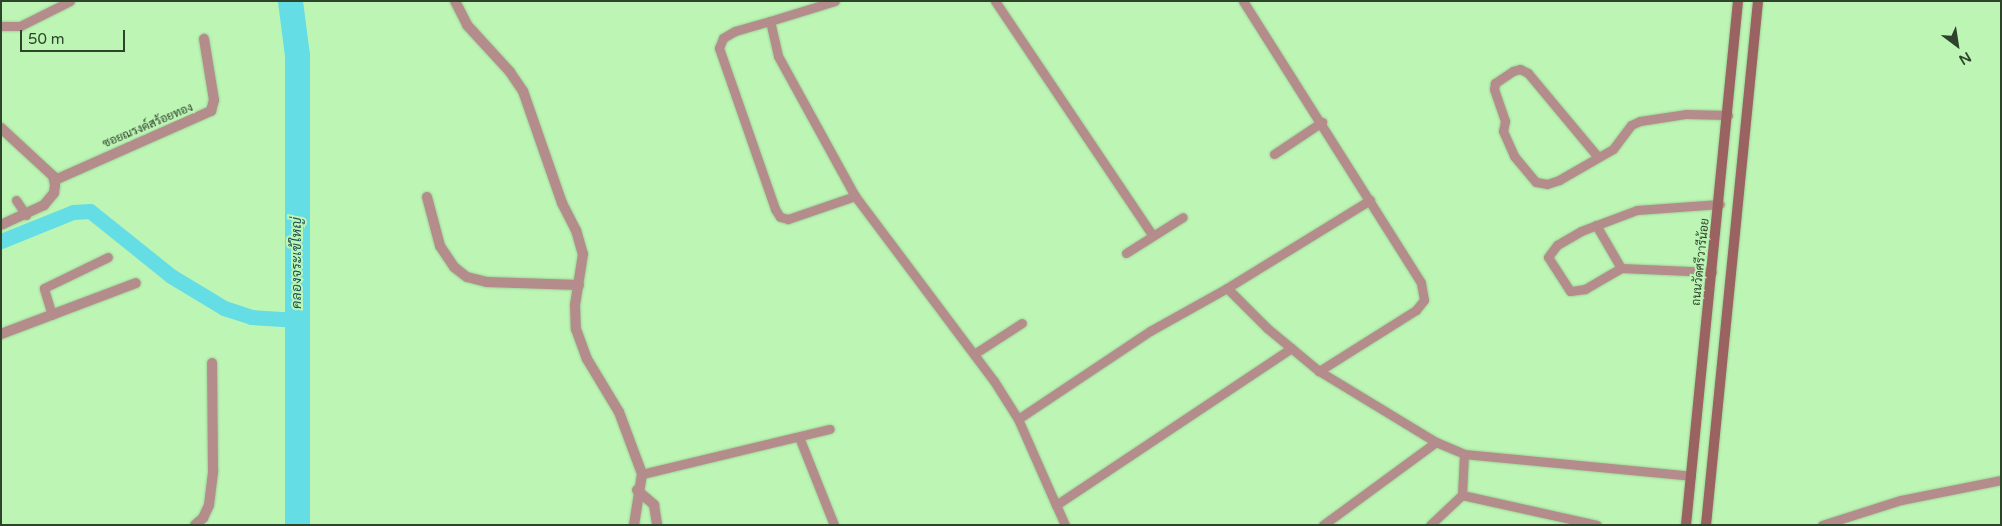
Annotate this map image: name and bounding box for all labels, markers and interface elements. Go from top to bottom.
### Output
scale bar [22,20,128,52]
north arrow [1932,20,1982,70]
text: 50 m [28,30,65,48]
text: N [1956,48,1974,68]
street label: ซอยณรงค์สร้อยทอง [101,100,195,152]
water label: คลองจระเข้ใหญ่ [289,217,305,309]
street label: ถนนวัดศรีวารีน้อย [1689,218,1713,306]

